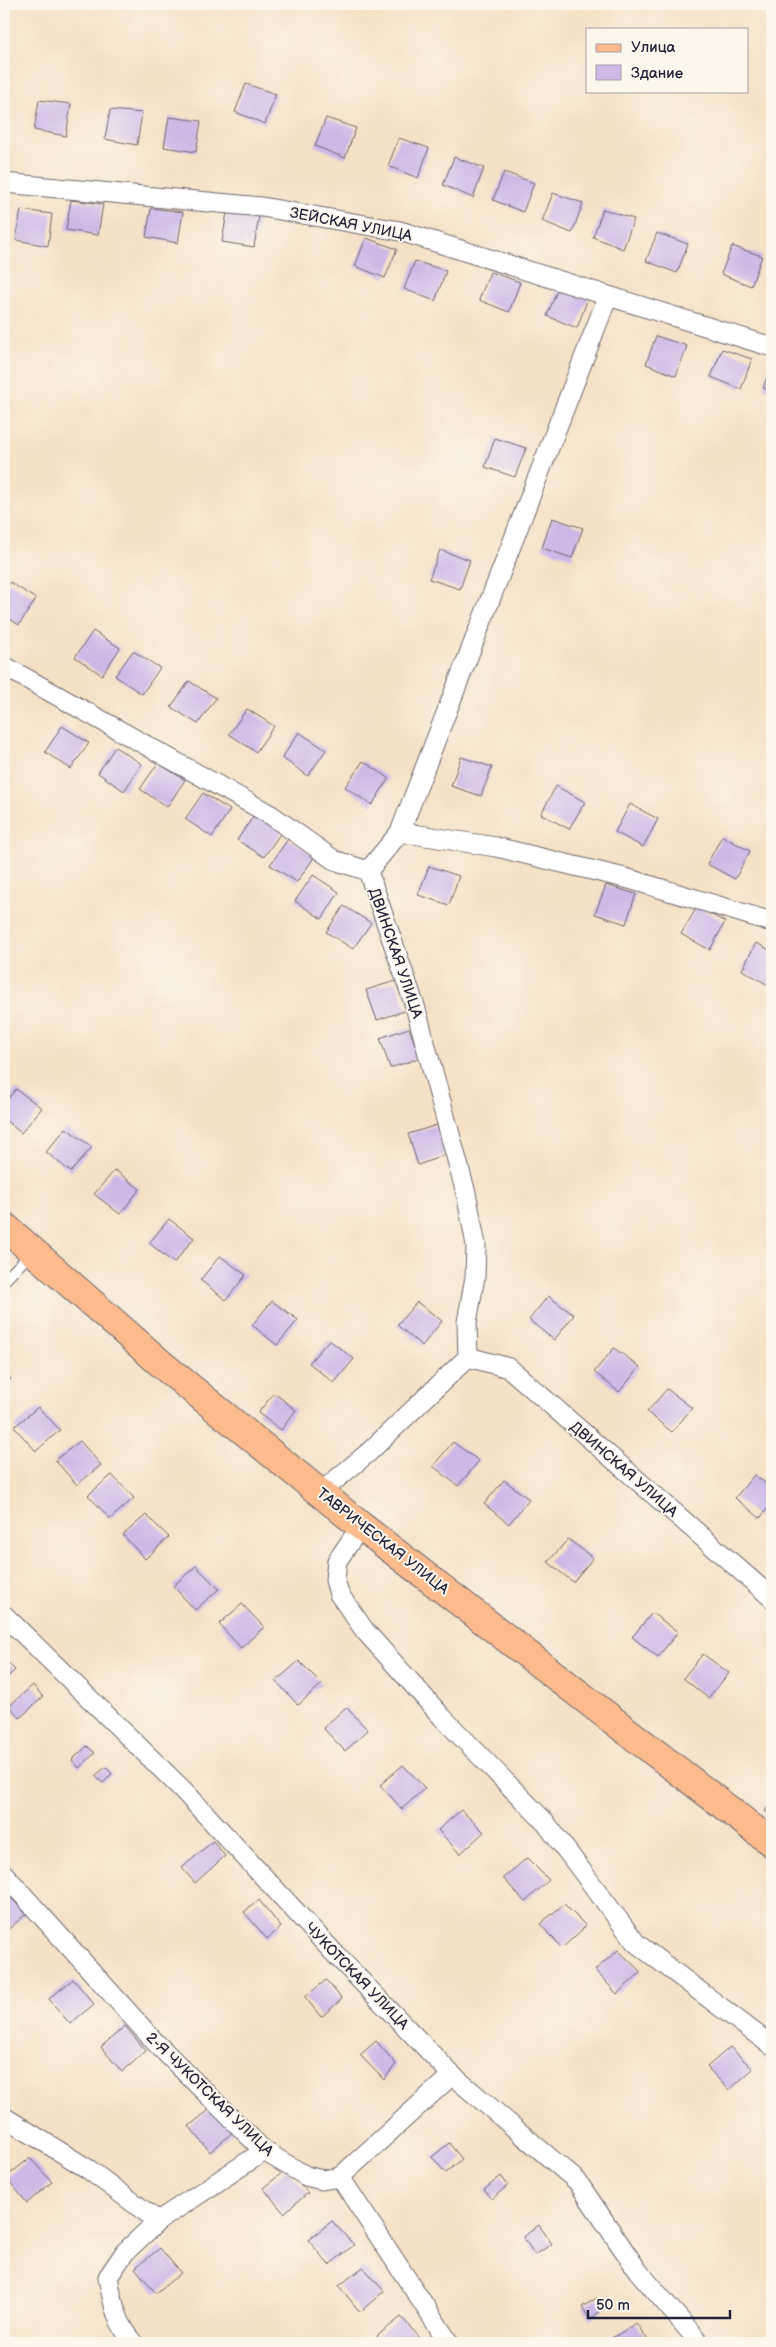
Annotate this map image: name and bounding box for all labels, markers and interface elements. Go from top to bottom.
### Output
legend [586,28,748,92]
text: Улица [631,38,676,57]
text: Здание [631,64,683,83]
street label: ЗЕЙСКАЯ УЛИЦА [288,203,415,246]
street label: ДВИНСКАЯ УЛИЦА [364,885,427,1022]
street label: ДВИНСКАЯ УЛИЦА [566,1417,682,1522]
street label: ТАВРИЧЕСКАЯ УЛИЦА [313,1484,453,1599]
street label: ЧУКОТСКАЯ УЛИЦА [301,1919,413,2034]
street label: 2-Я ЧУКОТСКАЯ УЛИЦА [142,2028,278,2161]
scale bar [588,2287,731,2319]
text: 50 m [596,2296,630,2315]

